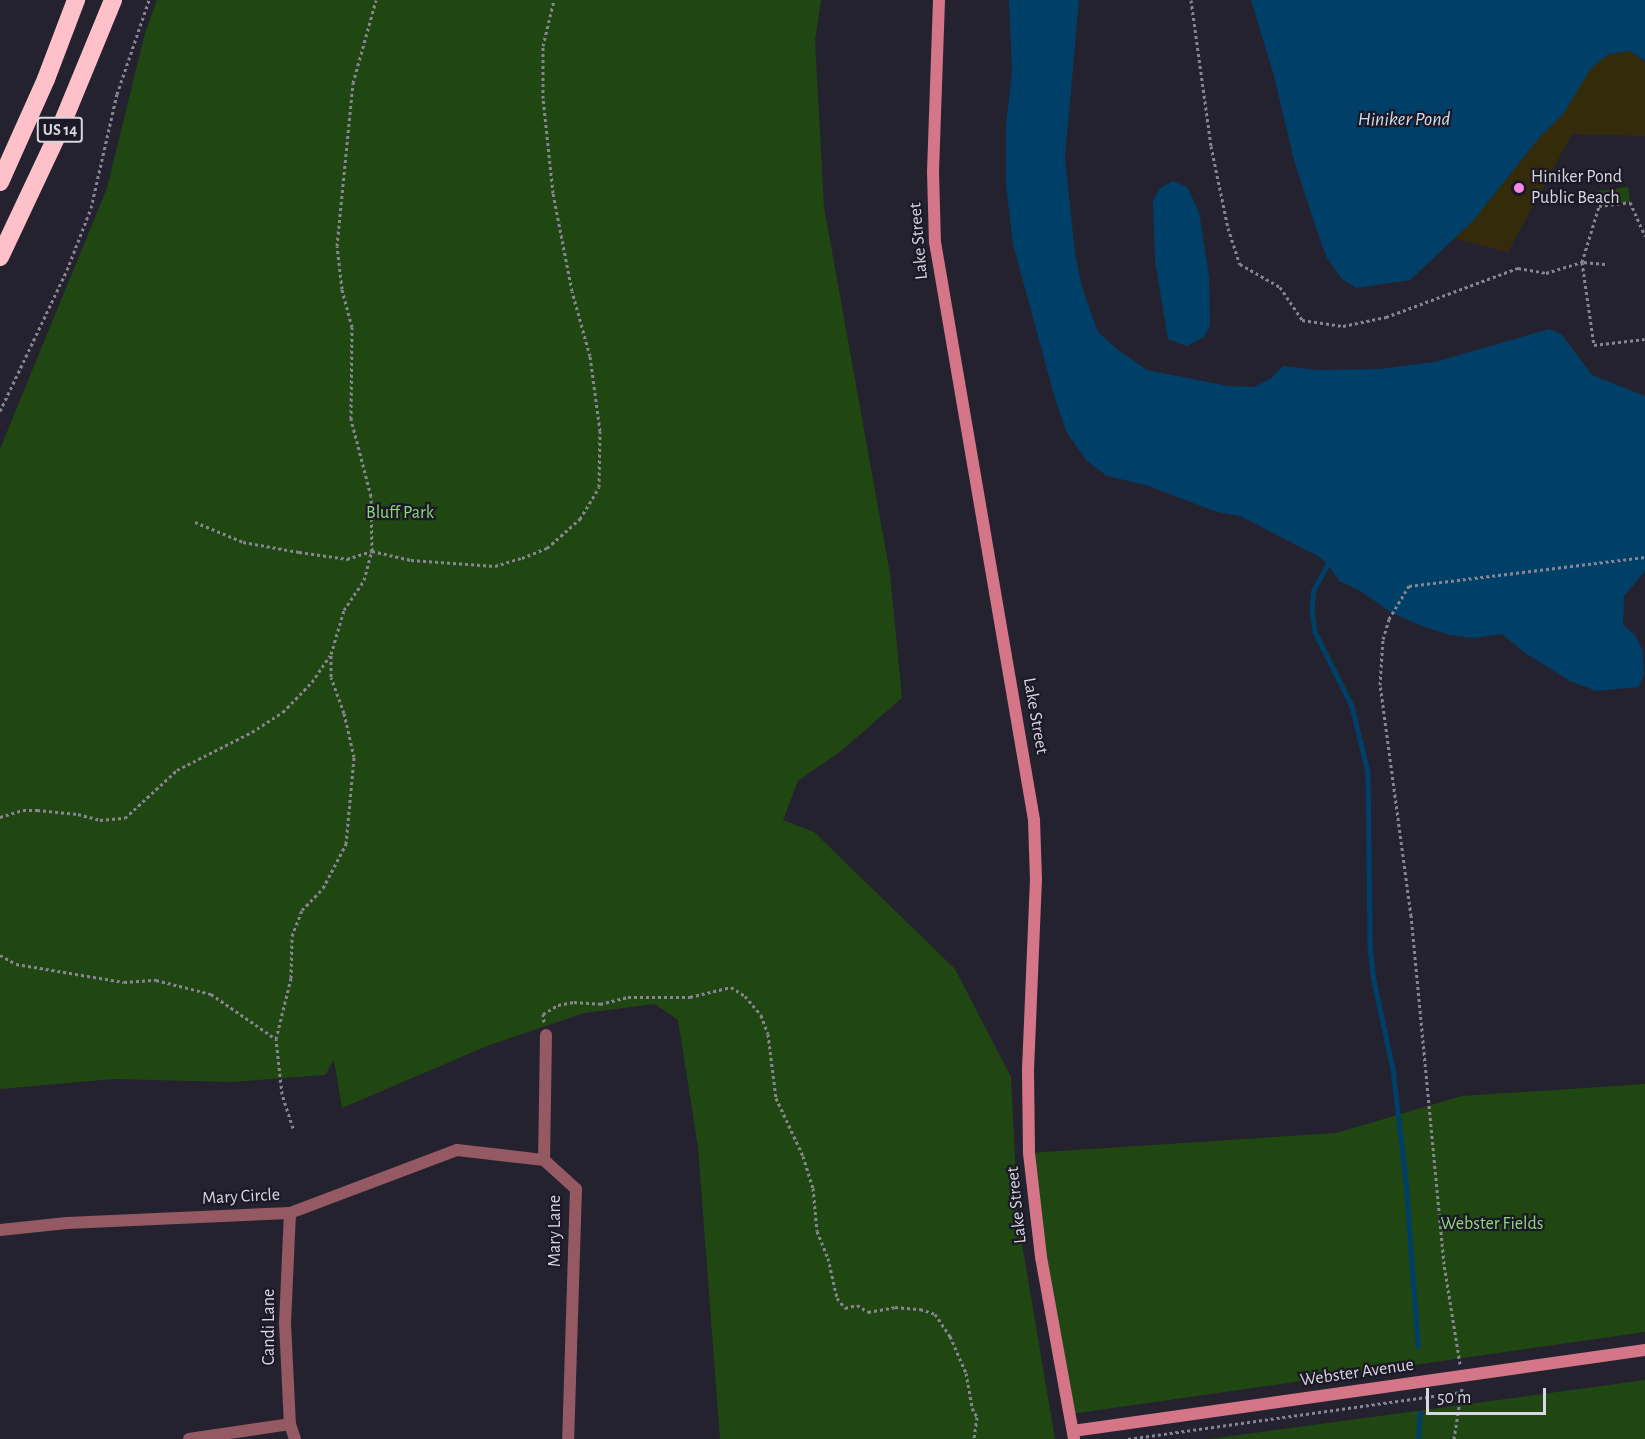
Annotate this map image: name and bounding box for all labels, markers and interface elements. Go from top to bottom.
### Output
water label: Hiniker Pond [1358,107,1450,131]
road number: US 14 [36,117,84,143]
place label: Hiniker Pond Public Beach [1531,167,1622,210]
marker: Hiniker Pond Public Beach [1512,181,1526,195]
street label: Lake Street [905,202,933,280]
park label: Bluff Park [366,502,434,524]
street label: Lake Street [1018,676,1052,756]
street label: Lake Street [1002,1165,1032,1245]
street label: Mary Circle [201,1184,281,1210]
street label: Mary Lane [544,1195,566,1267]
park label: Webster Fields [1441,1213,1543,1235]
street label: Candi Lane [258,1289,280,1365]
street label: Webster Avenue [1299,1354,1415,1392]
scale bar [1429,1376,1549,1414]
text: 50 m [1437,1389,1471,1407]

